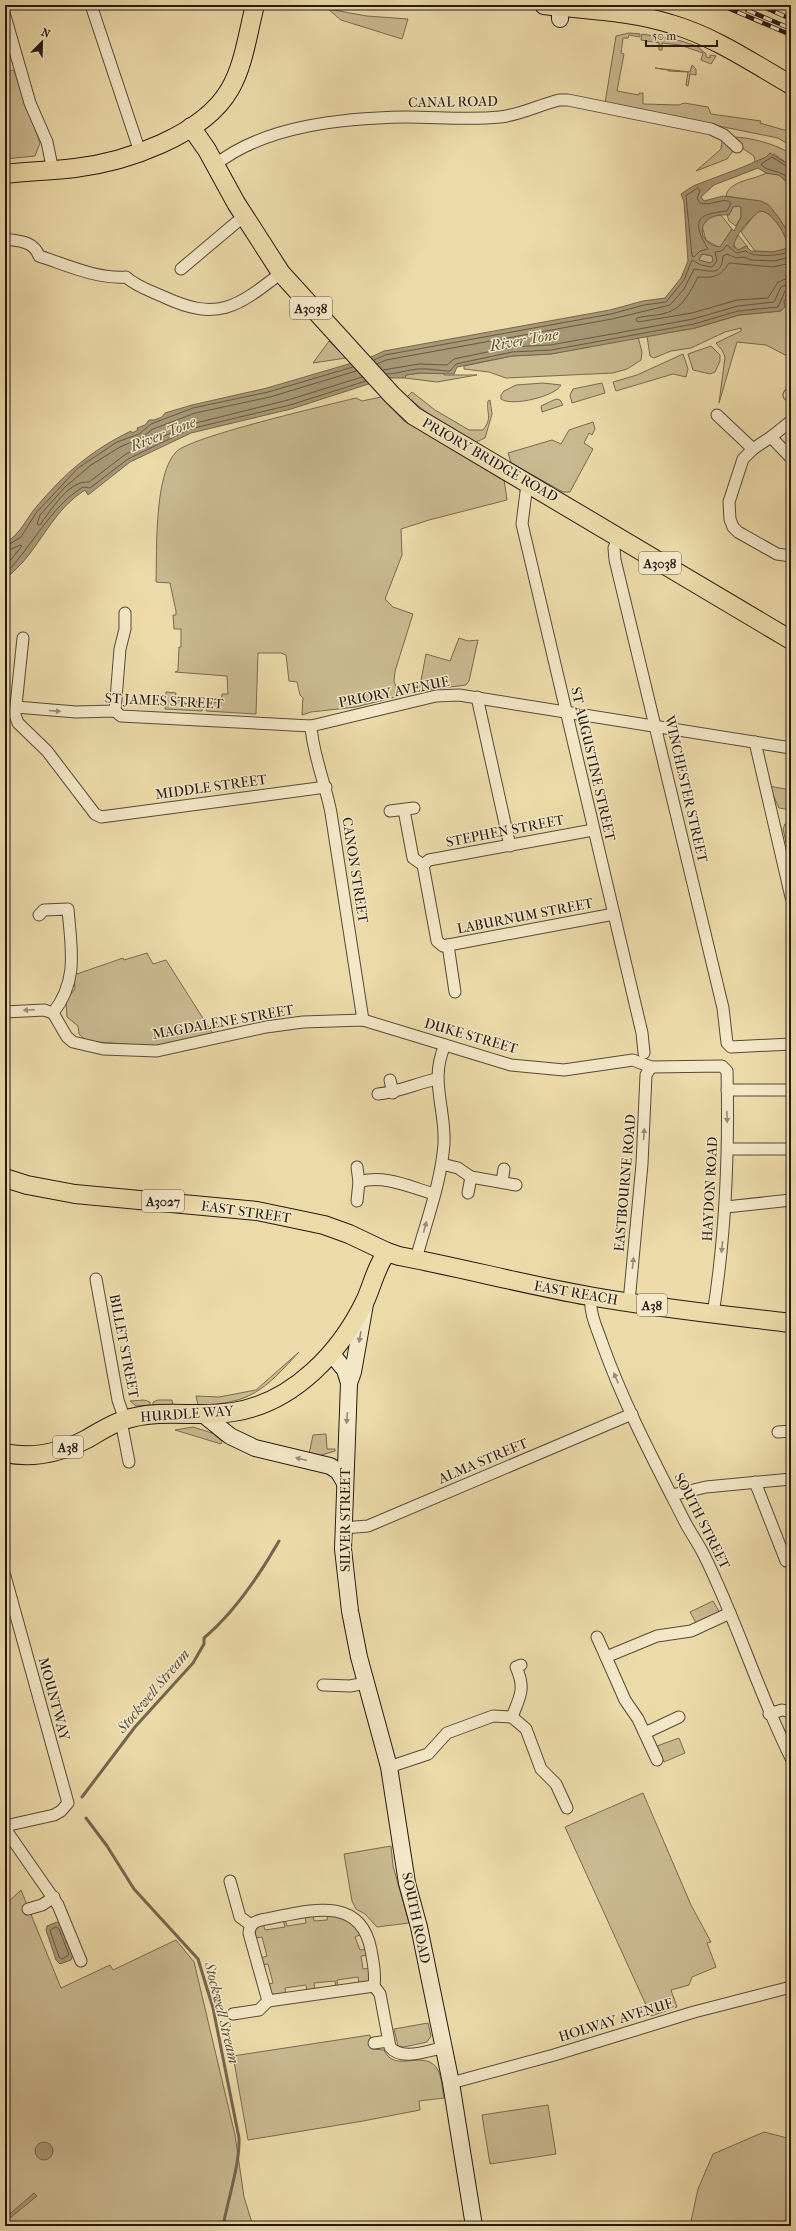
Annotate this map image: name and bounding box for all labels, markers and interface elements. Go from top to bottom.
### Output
north arrow [22,22,62,62]
scale bar [646,22,717,48]
text: N [39,26,53,41]
text: 50 m [652,29,676,43]
street label: CANAL ROAD [408,93,498,111]
road number: A3038 [290,297,332,319]
water label: River Tone [487,325,561,355]
water label: River Tone [127,412,199,456]
street label: PRIORY BRIDGE ROAD [419,414,561,506]
road number: A3038 [639,552,681,574]
street label: PRIORY AVENUE [337,673,451,711]
street label: ST AUGUSTINE STREET [567,685,619,843]
street label: ST JAMES STREET [104,689,224,713]
one-way arrow [49,707,61,714]
street label: WINCHESTER STREET [661,713,711,865]
street label: MIDDLE STREET [154,771,268,803]
street label: STEPHEN STREET [444,811,566,851]
street label: CANON STREET [338,816,372,925]
street label: LABURNUM STREET [455,894,595,938]
street label: MAGDALENE STREET [151,1001,296,1043]
one-way arrow [23,1007,35,1014]
street label: DUKE STREET [422,1015,520,1058]
one-way arrow [724,1111,731,1123]
street label: EASTBOURNE ROAD [611,1113,640,1252]
one-way arrow [641,1127,647,1140]
street label: HAYDON ROAD [699,1136,721,1242]
road number: A3027 [142,1190,184,1212]
street label: EAST STREET [200,1197,293,1227]
one-way arrow [422,1220,428,1232]
one-way arrow [718,1241,725,1253]
one-way arrow [630,1257,637,1269]
street label: EAST REACH [533,1277,619,1309]
street label: BILLET STREET [106,1293,143,1400]
road number: A38 [637,1294,667,1316]
one-way arrow [357,1331,363,1343]
one-way arrow [613,1372,619,1384]
street label: HURDLE WAY [140,1402,235,1426]
one-way arrow [343,1412,350,1424]
street label: ALMA STREET [435,1434,531,1488]
road number: A38 [53,1436,83,1458]
one-way arrow [295,1456,307,1462]
street label: SILVER STREET [337,1467,354,1572]
street label: SOUTH STREET [670,1470,734,1572]
water label: Stockwell Stream [112,1645,193,1737]
street label: MOUNTWAY [35,1655,73,1743]
street label: SOUTH ROAD [398,1871,434,1965]
water label: Stockwell Stream [200,1959,243,2066]
street label: HOLWAY AVENUE [557,1994,676,2046]

